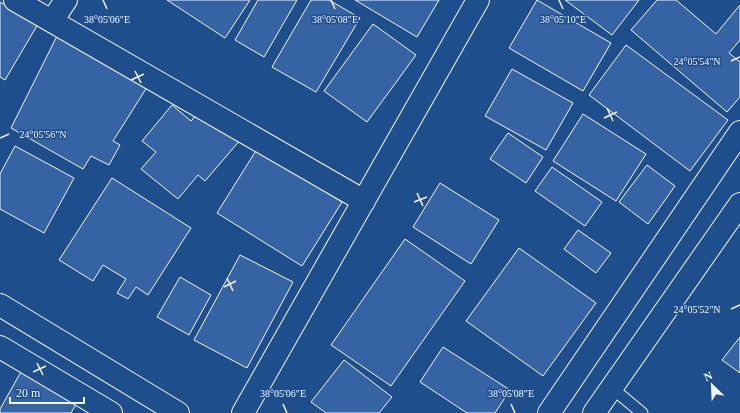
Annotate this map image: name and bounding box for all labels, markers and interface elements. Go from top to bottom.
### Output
text: 38°05'06"E [84,14,130,25]
text: 38°05'08"E [312,14,358,25]
text: 38°05'10"E [540,14,586,25]
text: 24°05'54"N [673,56,721,67]
text: 24°05'56"N [19,129,67,140]
text: 24°05'52"N [673,304,721,315]
north arrow [692,365,732,405]
text: N [702,369,714,383]
scale bar [10,379,84,405]
text: 20 m [16,386,41,400]
text: 38°05'06"E [260,388,306,399]
text: 38°05'08"E [488,388,534,399]

